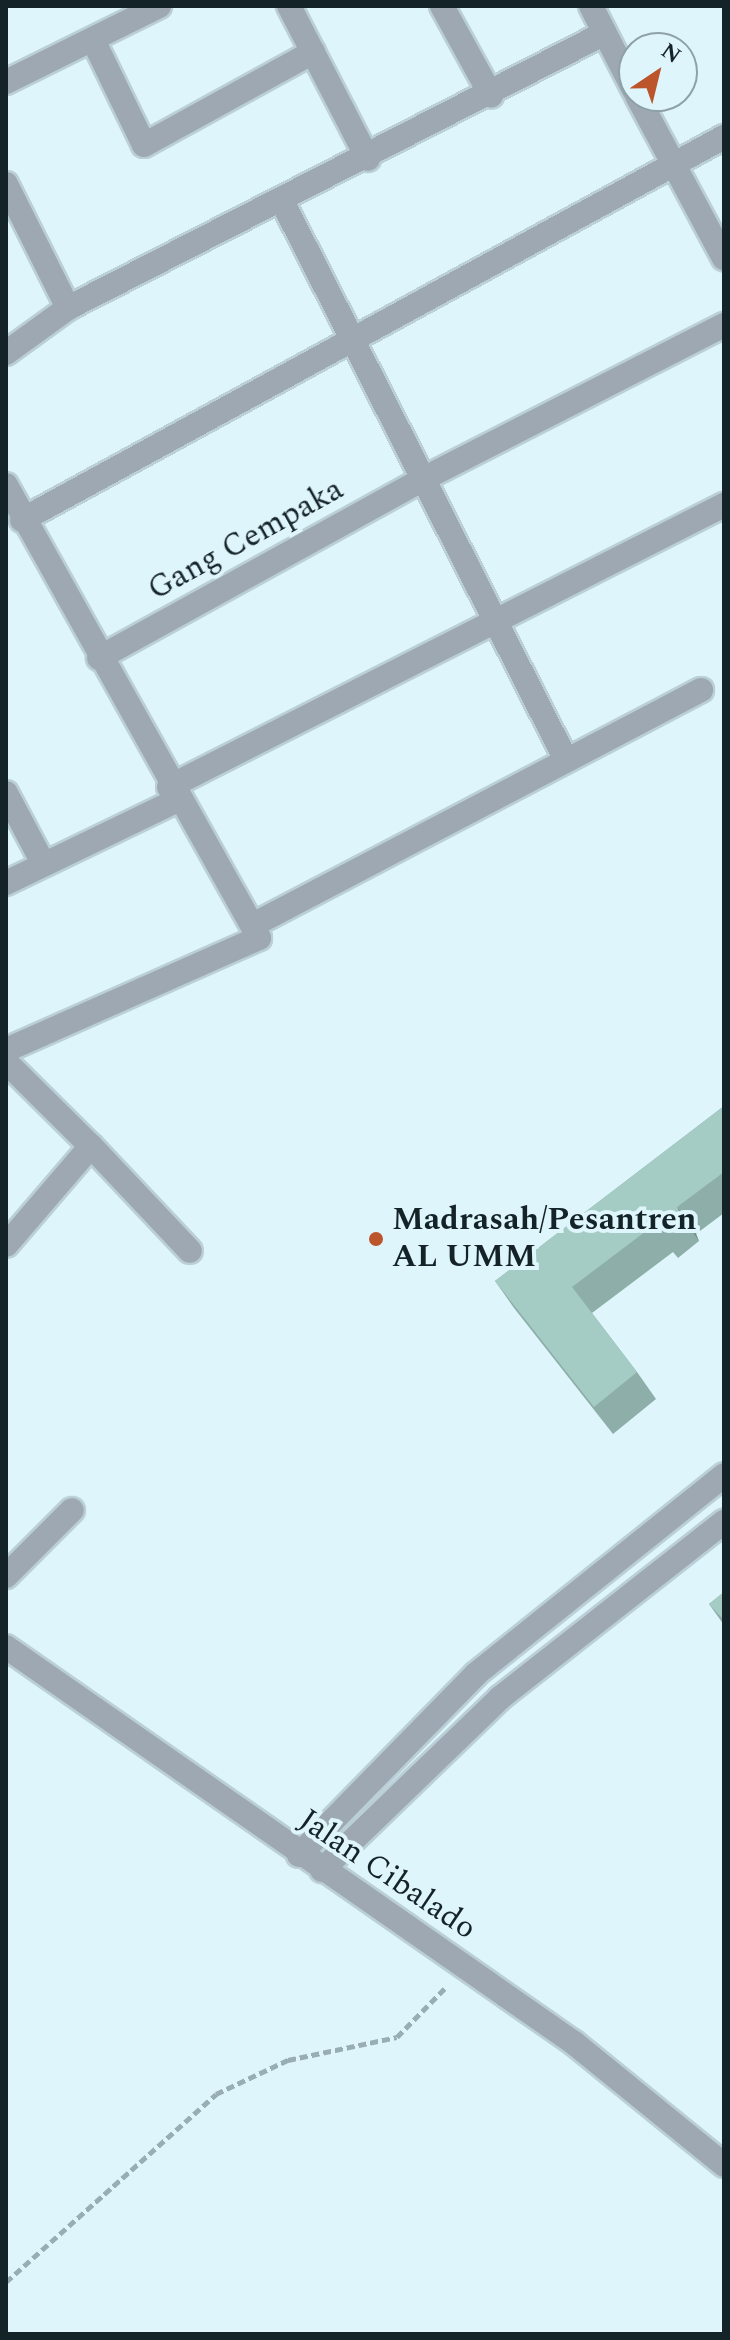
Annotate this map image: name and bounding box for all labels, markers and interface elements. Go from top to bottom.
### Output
north arrow [618,32,698,112]
text: N [654,35,688,72]
street label: Gang Cempaka [142,471,350,609]
place label: Madrasah/Pesantren AL UMM [392,1202,697,1277]
marker: Madrasah/Pesantren AL UMM [367,1230,385,1248]
street label: Jalan Cibalado [291,1802,483,1948]

